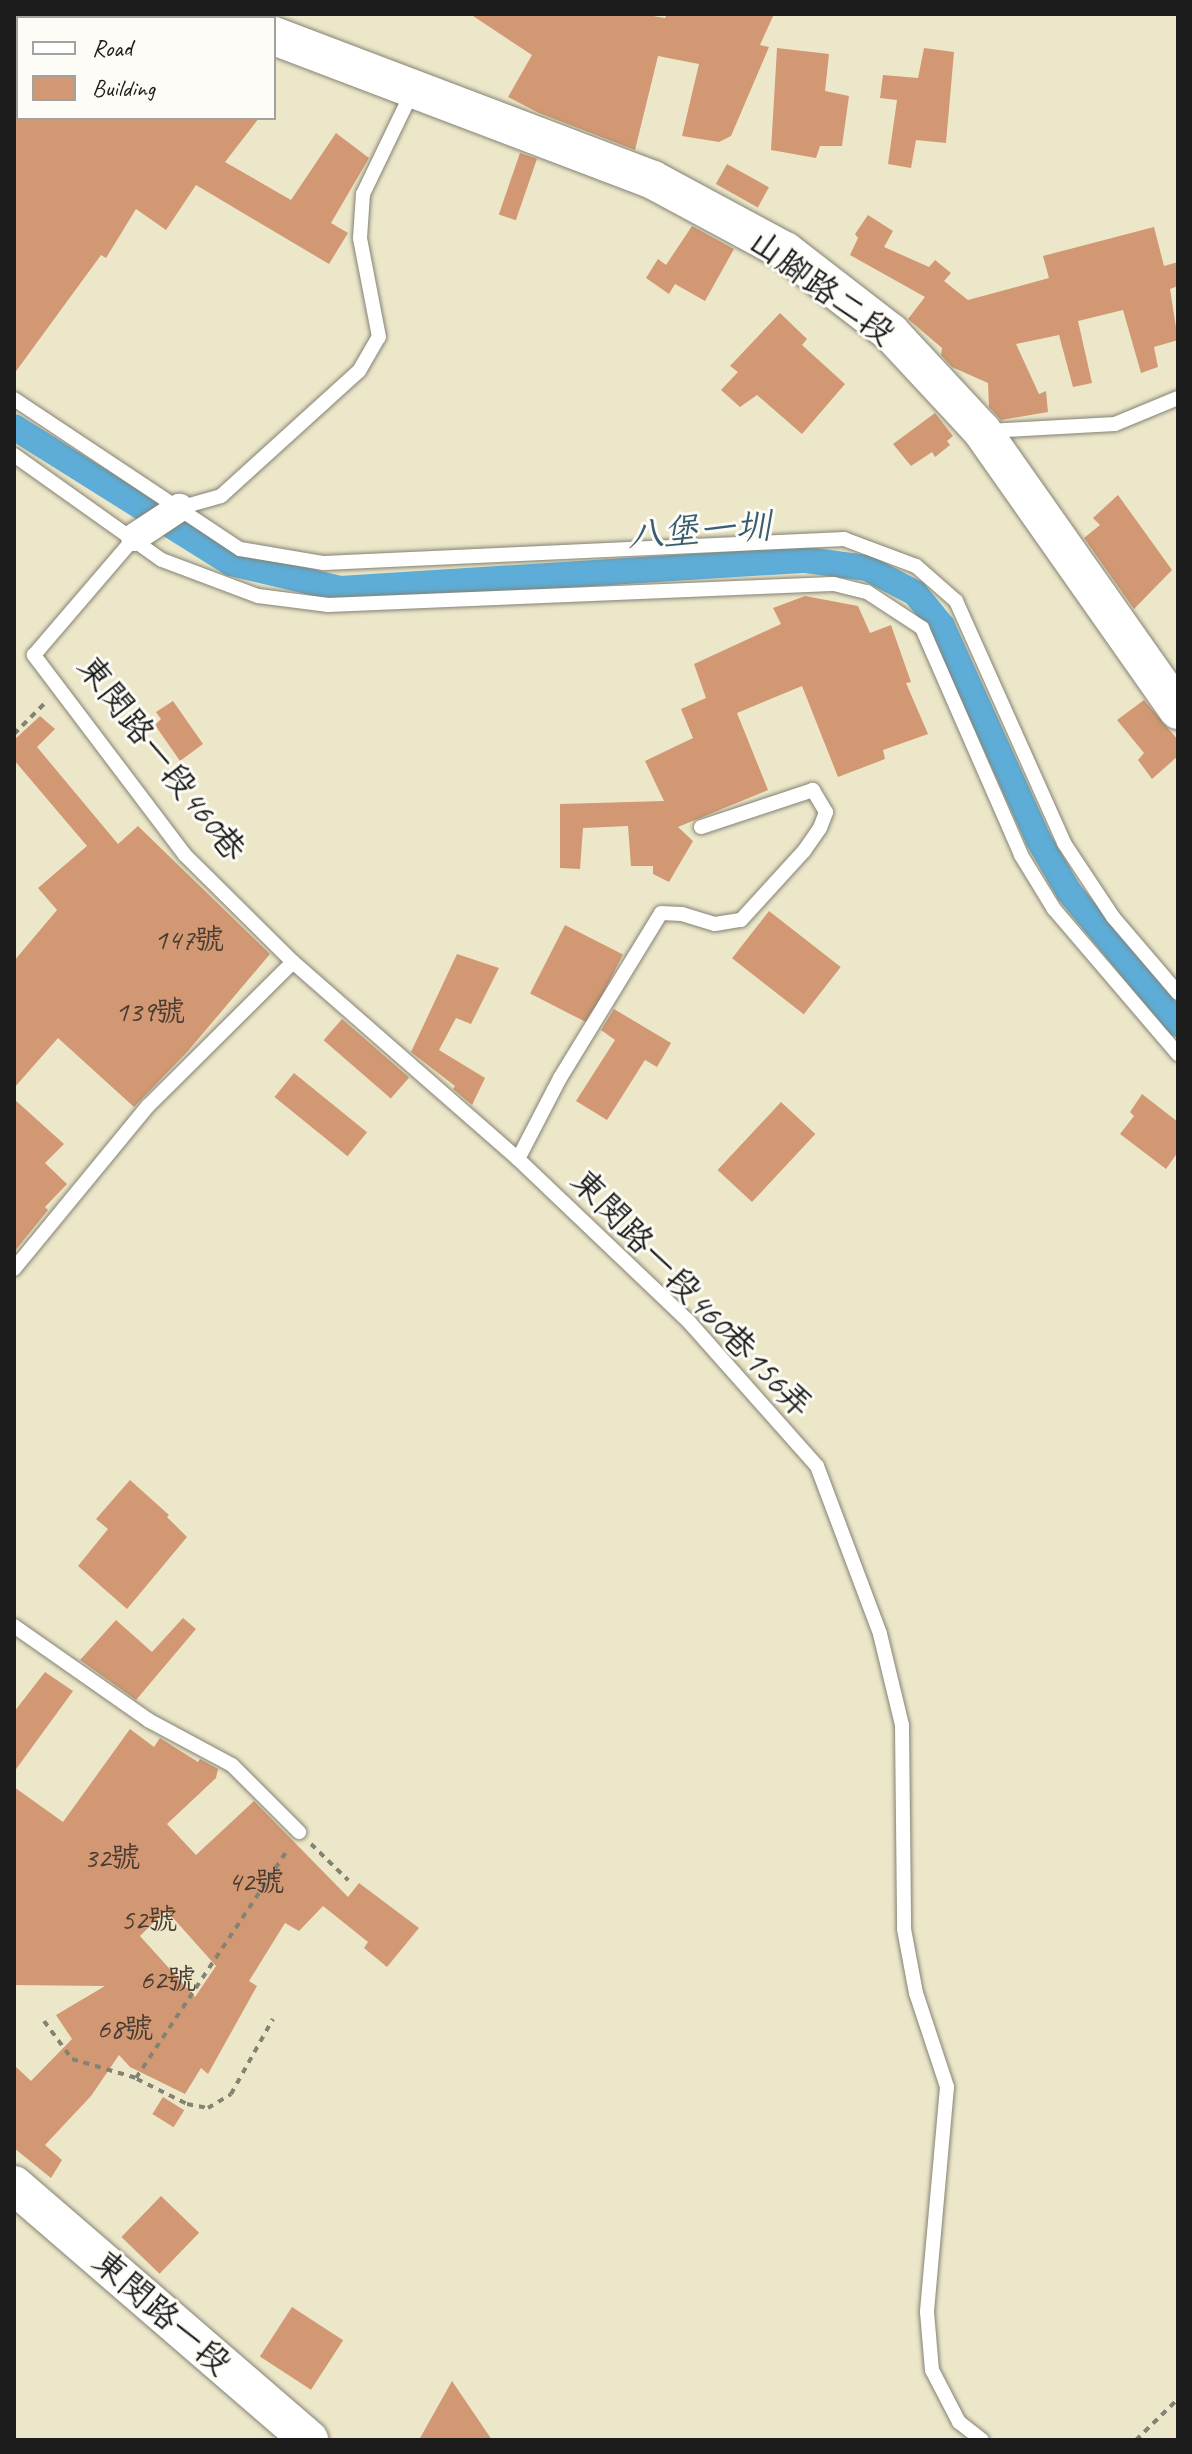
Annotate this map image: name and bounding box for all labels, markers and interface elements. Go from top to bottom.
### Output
legend [16,16,276,120]
text: Road [92,33,132,63]
text: Building [92,73,155,103]
street label: 山腳路二段 [741,221,903,353]
water label: 八堡一圳 [626,504,772,558]
street label: 東閔路一段460巷 [69,647,255,869]
house number: 147號 [154,921,224,957]
house number: 139號 [115,993,185,1029]
street label: 東閔路一段460巷156弄 [563,1160,821,1426]
house number: 32號 [84,1839,140,1875]
house number: 42號 [228,1863,284,1899]
house number: 52號 [121,1901,177,1937]
house number: 62號 [140,1961,196,1997]
house number: 68號 [97,2010,153,2046]
street label: 東閔路一段 [84,2241,240,2383]

